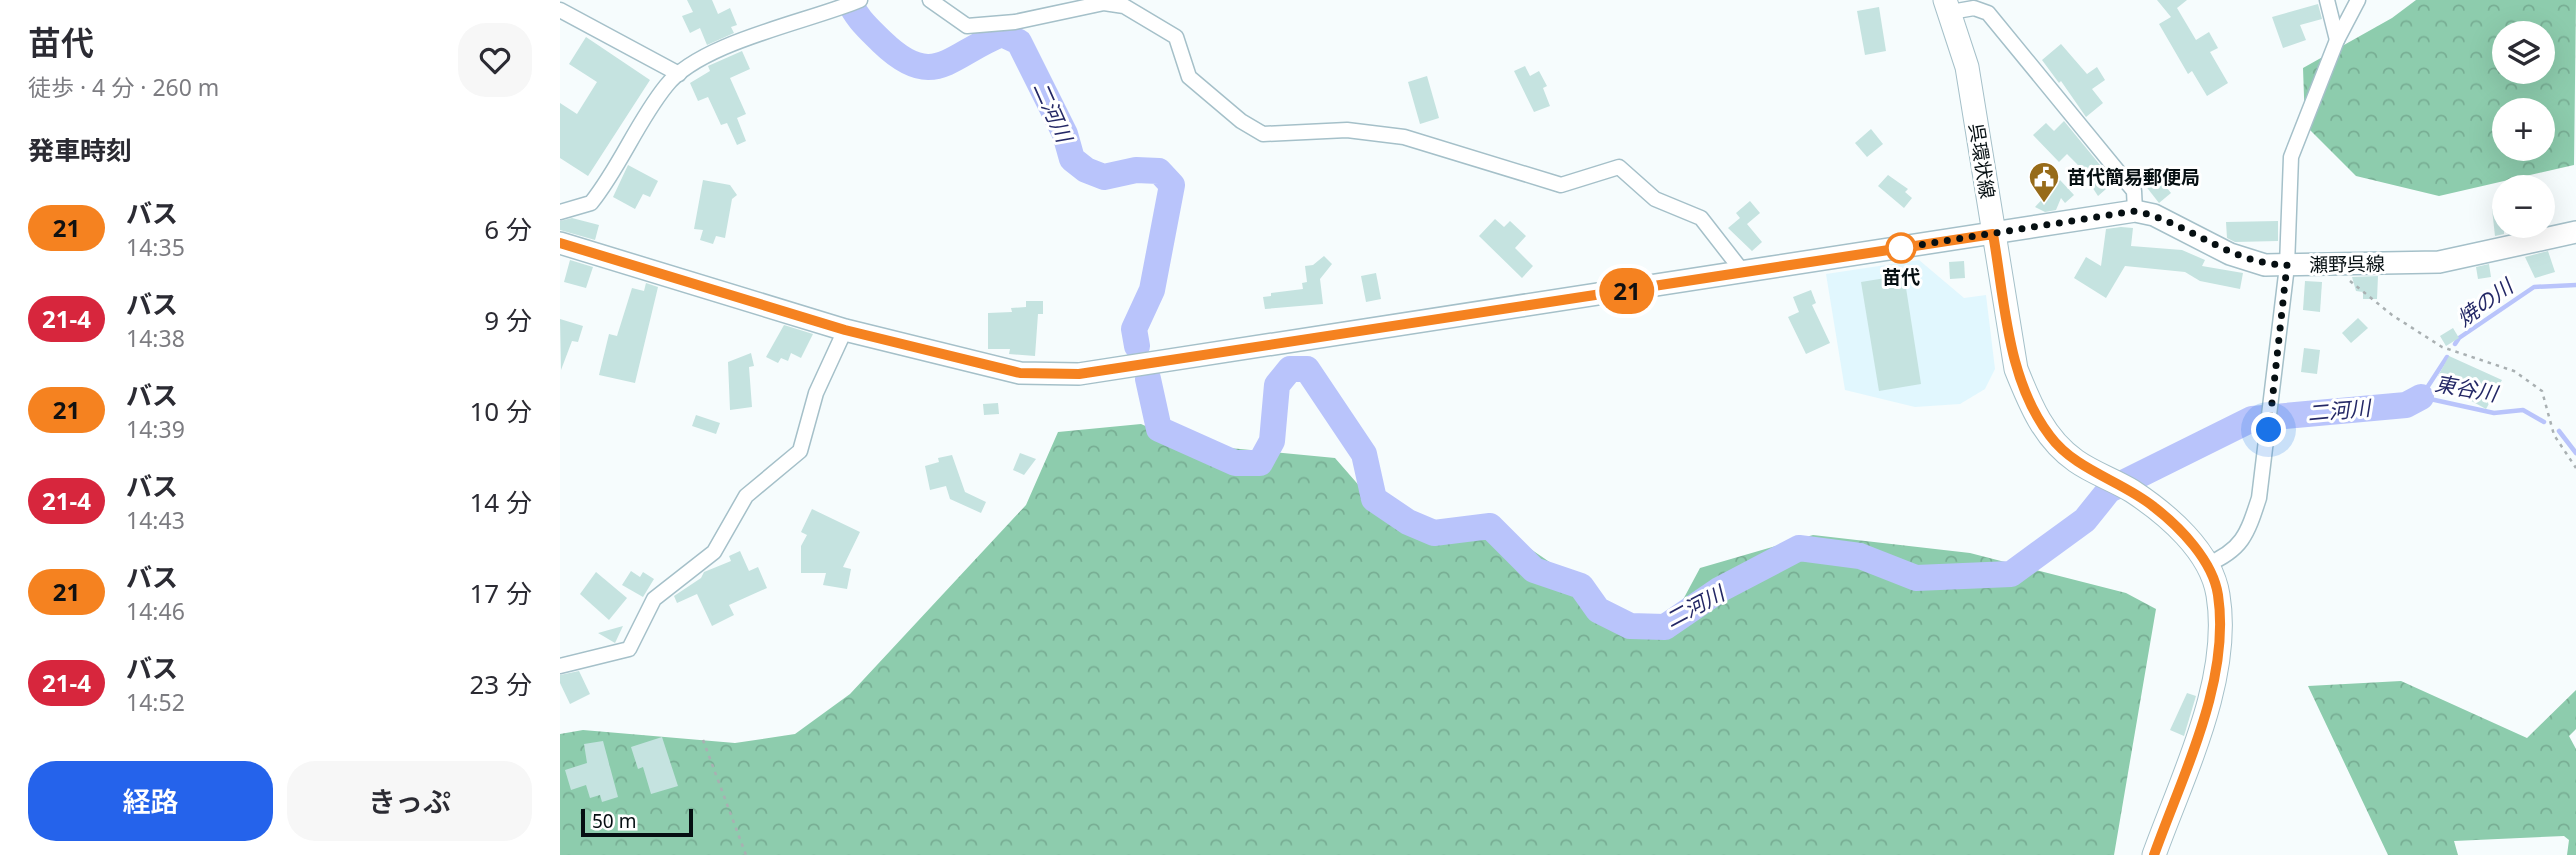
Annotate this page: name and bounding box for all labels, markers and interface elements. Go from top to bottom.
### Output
text: 苗代 [28,20,94,65]
map controls [2492,21,2555,238]
button: layers [2492,21,2555,84]
button: heart [458,23,532,97]
text: 徒歩 · 4 分 · 260 m [28,71,219,103]
water label: 二河川 [1027,77,1079,148]
button: + [2492,98,2555,161]
street label: 呉環状線 [1963,121,2001,201]
text: 発車時刻 [28,132,132,168]
public building icon: 苗代簡易郵便局 [2027,160,2061,204]
place label: 苗代簡易郵便局 [2067,164,2200,190]
button: − [2492,175,2555,238]
text: バス [126,195,178,231]
text: 21 [53,211,80,244]
text: 6 分 [484,211,532,247]
text: 14:35 [126,231,185,263]
marker: 苗代 [1886,233,1916,263]
street label: 瀬野呉線 [2309,250,2385,278]
place label: 苗代 [1882,264,1920,290]
line badge: 21 [1596,268,1658,314]
water label: 焼の川 [2451,271,2520,332]
text: 21 [1613,274,1641,307]
text: バス [126,286,178,322]
text: 21-4 [42,302,91,335]
text: 9 分 [484,302,532,338]
text: 14:38 [126,322,185,354]
water label: 東谷川 [2433,369,2502,408]
text: バス [126,377,178,413]
text: 21 [53,393,80,426]
text: 10 分 [469,393,532,429]
water label: 二河川 [2306,393,2374,427]
your location [2251,412,2286,447]
text: 14:39 [126,413,185,445]
text: バス [126,468,178,504]
text: 21-4 [42,484,91,517]
text: 14 分 [469,484,532,520]
text: 14:43 [126,504,185,536]
text: バス [126,559,178,595]
text: 21 [53,575,80,608]
text: 17 分 [469,575,532,611]
water label: 二河川 [1660,578,1731,633]
text: 14:46 [126,595,185,627]
text: バス [126,650,178,686]
text: 21-4 [42,666,91,699]
text: 23 分 [469,666,532,702]
text: 14:52 [126,686,185,718]
button: 経路 [28,761,273,841]
button: きっぷ [287,761,532,841]
scale bar [581,806,693,838]
text: 50 m [592,808,636,834]

